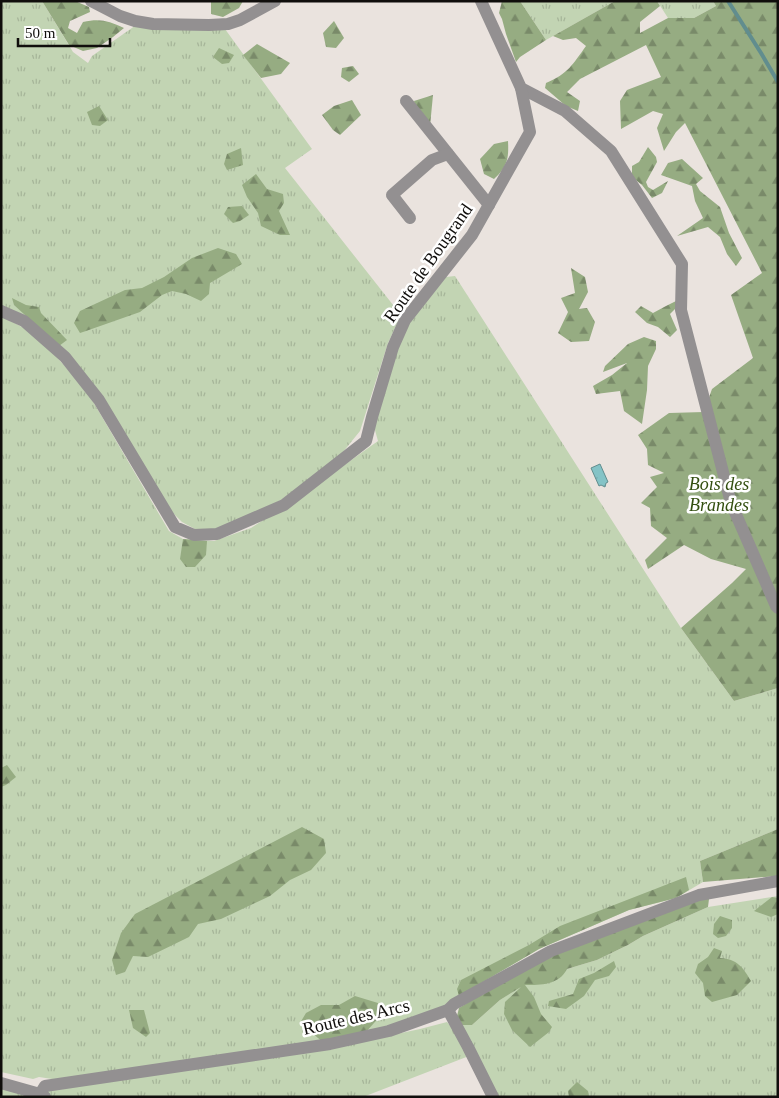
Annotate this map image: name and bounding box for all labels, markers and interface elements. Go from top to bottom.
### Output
scale bar [18,15,110,47]
text: 50 m [25,25,56,41]
street label: Route de Bougrand [380,200,476,326]
park label: Bois des Brandes [689,474,749,515]
street label: Route des Arcs [301,995,411,1039]

